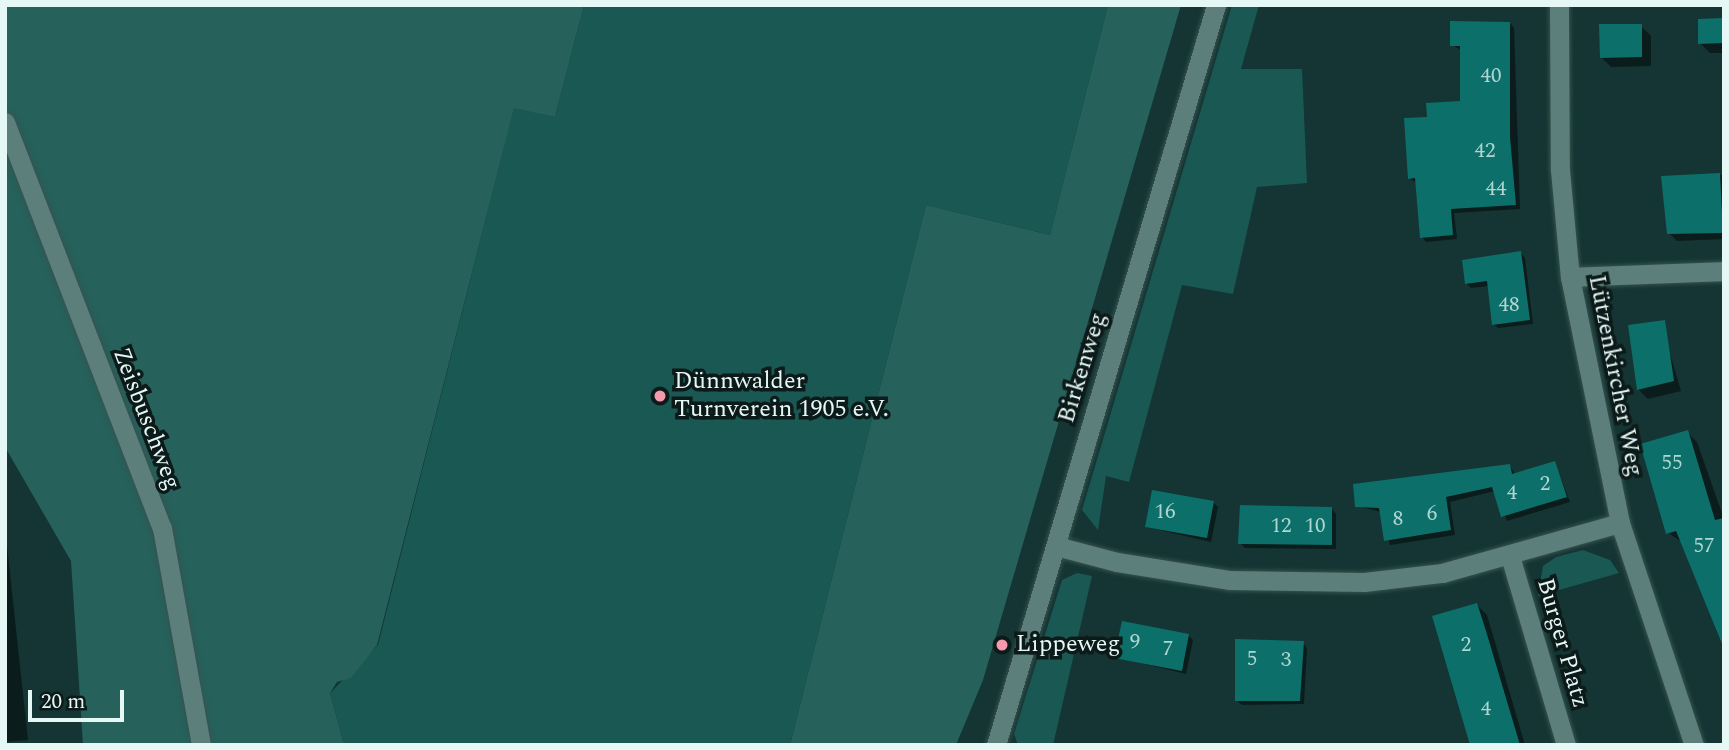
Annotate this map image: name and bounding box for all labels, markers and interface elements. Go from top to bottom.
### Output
house number: 40 [1481,63,1501,89]
house number: 42 [1475,138,1495,164]
house number: 44 [1486,176,1506,202]
street label: Lützenkircher Weg [1581,273,1649,479]
house number: 48 [1499,292,1519,318]
street label: Birkenweg [1053,309,1113,427]
street label: Zeisbuschweg [106,344,186,494]
place label: Dünnwalder Turnverein 1905 e.V. [674,368,889,424]
marker: Dünnwalder Turnverein 1905 e.V. [652,388,668,404]
house number: 55 [1662,450,1682,476]
house number: 2 [1540,471,1550,497]
house number: 4 [1507,480,1517,506]
house number: 16 [1155,499,1175,525]
house number: 6 [1427,501,1437,527]
house number: 8 [1393,506,1403,532]
house number: 12 [1271,513,1291,539]
house number: 10 [1305,513,1325,539]
house number: 57 [1694,533,1714,559]
street label: Burger Platz [1530,575,1594,711]
house number: 9 [1130,629,1140,655]
place label: Lippeweg [1016,631,1120,659]
house number: 2 [1461,632,1471,658]
house number: 7 [1163,636,1173,662]
marker: Lippeweg [994,637,1010,653]
house number: 5 [1247,646,1257,672]
house number: 3 [1281,647,1291,673]
scale bar [32,676,128,720]
text: 20 m [41,686,85,718]
house number: 4 [1481,696,1491,722]

